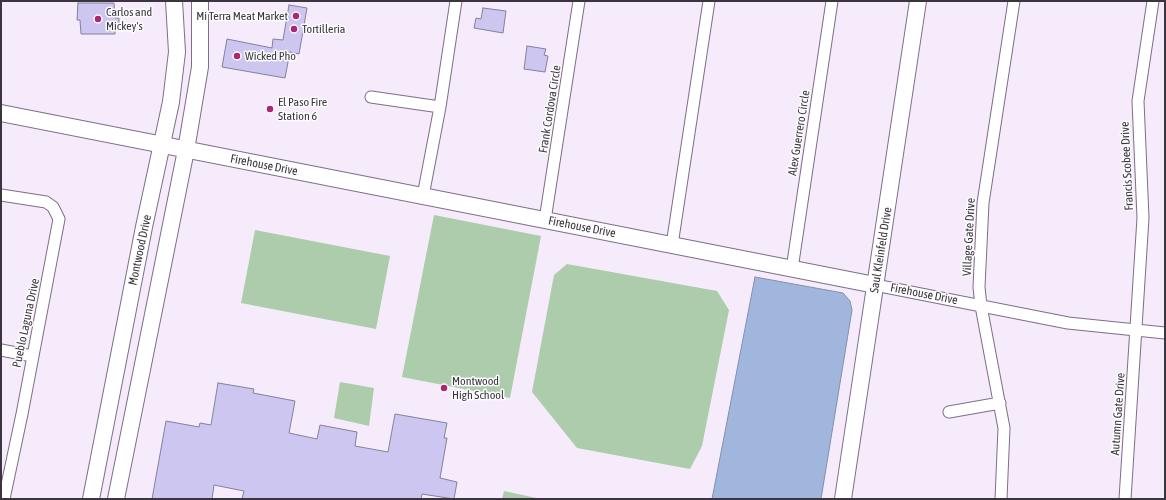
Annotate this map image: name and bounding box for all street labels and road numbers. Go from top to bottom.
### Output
street label: Frank Cordova Circle [536,64,564,154]
street label: Alex Guerrero Circle [785,89,813,177]
street label: Francis Scobee Drive [1117,121,1137,211]
street label: Firehouse Drive [229,151,299,179]
street label: Village Gate Drive [960,198,978,276]
street label: Saul Kleinfeld Drive [867,206,895,294]
street label: Montwood Drive [125,213,155,287]
street label: Firehouse Drive [547,213,617,241]
street label: Pueblo Laguna Drive [10,277,42,369]
street label: Firehouse Drive [889,280,959,308]
street label: Autumn Gate Drive [1108,372,1128,456]

